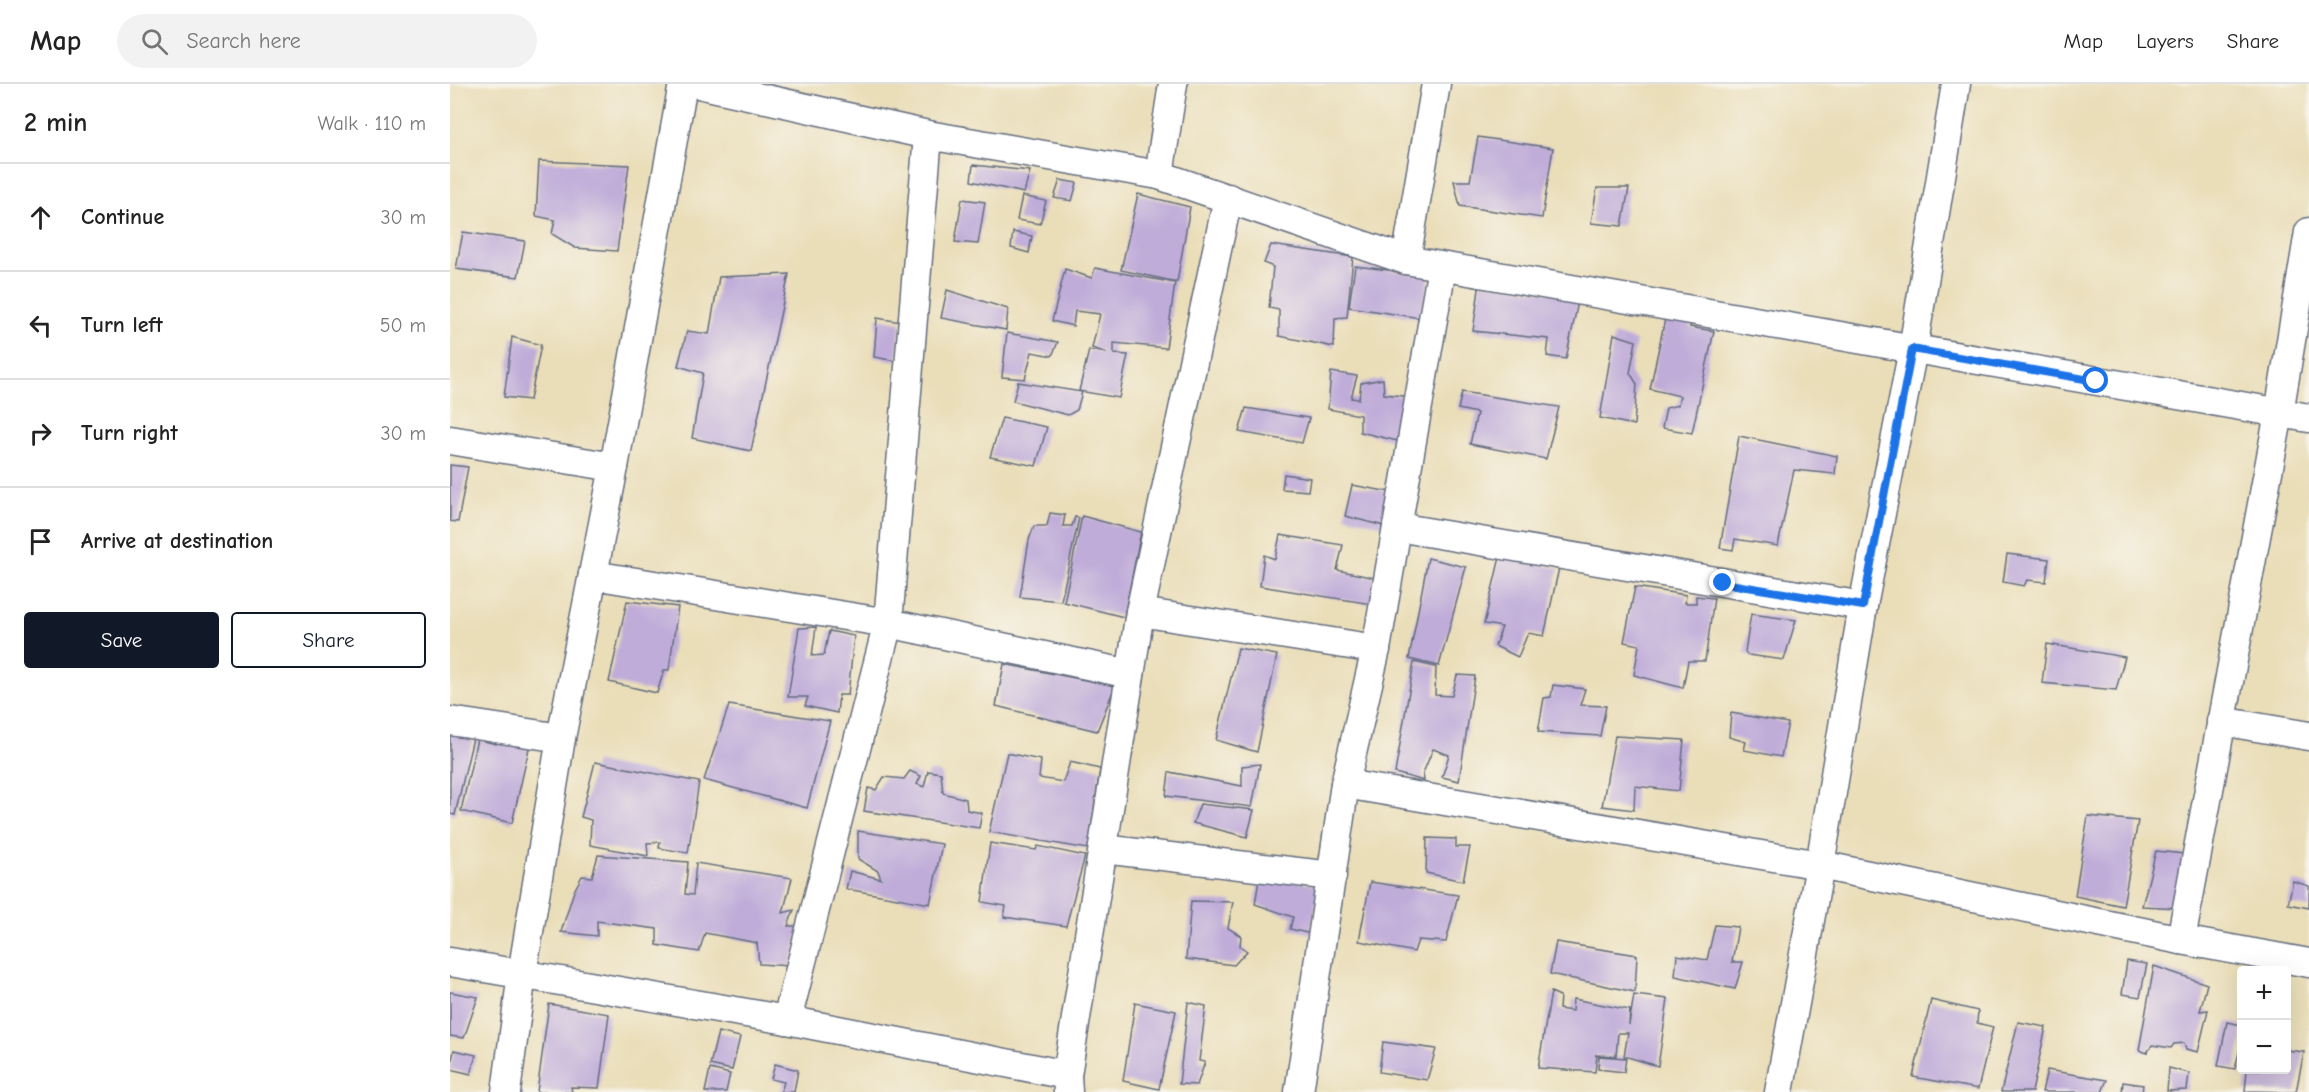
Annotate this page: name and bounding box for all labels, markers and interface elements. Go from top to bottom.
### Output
search box [117,14,537,68]
text: Map [30,25,81,57]
icon: search [138,25,171,58]
text: Search here [186,28,301,54]
text: Map [2064,29,2103,53]
text: Layers [2136,29,2194,53]
text: Share [2227,29,2279,53]
text: 2 min [24,108,87,138]
text: Walk · 110 m [318,112,426,135]
icon: ahead [24,201,57,234]
text: Continue [81,204,164,230]
text: 30 m [380,206,426,229]
icon: left [24,309,57,342]
text: Turn left [81,312,163,338]
text: 50 m [380,314,426,337]
route start [2082,367,2108,393]
icon: right [24,417,57,450]
text: Turn right [81,420,178,446]
text: 30 m [380,422,426,445]
icon: arrive [24,525,57,558]
text: Arrive at destination [81,528,273,554]
route end [1709,569,1735,595]
button: Save [24,612,219,668]
button: Share [231,612,426,668]
map controls [2237,966,2291,1074]
button: + [2237,966,2291,1020]
button: − [2237,1020,2291,1074]

